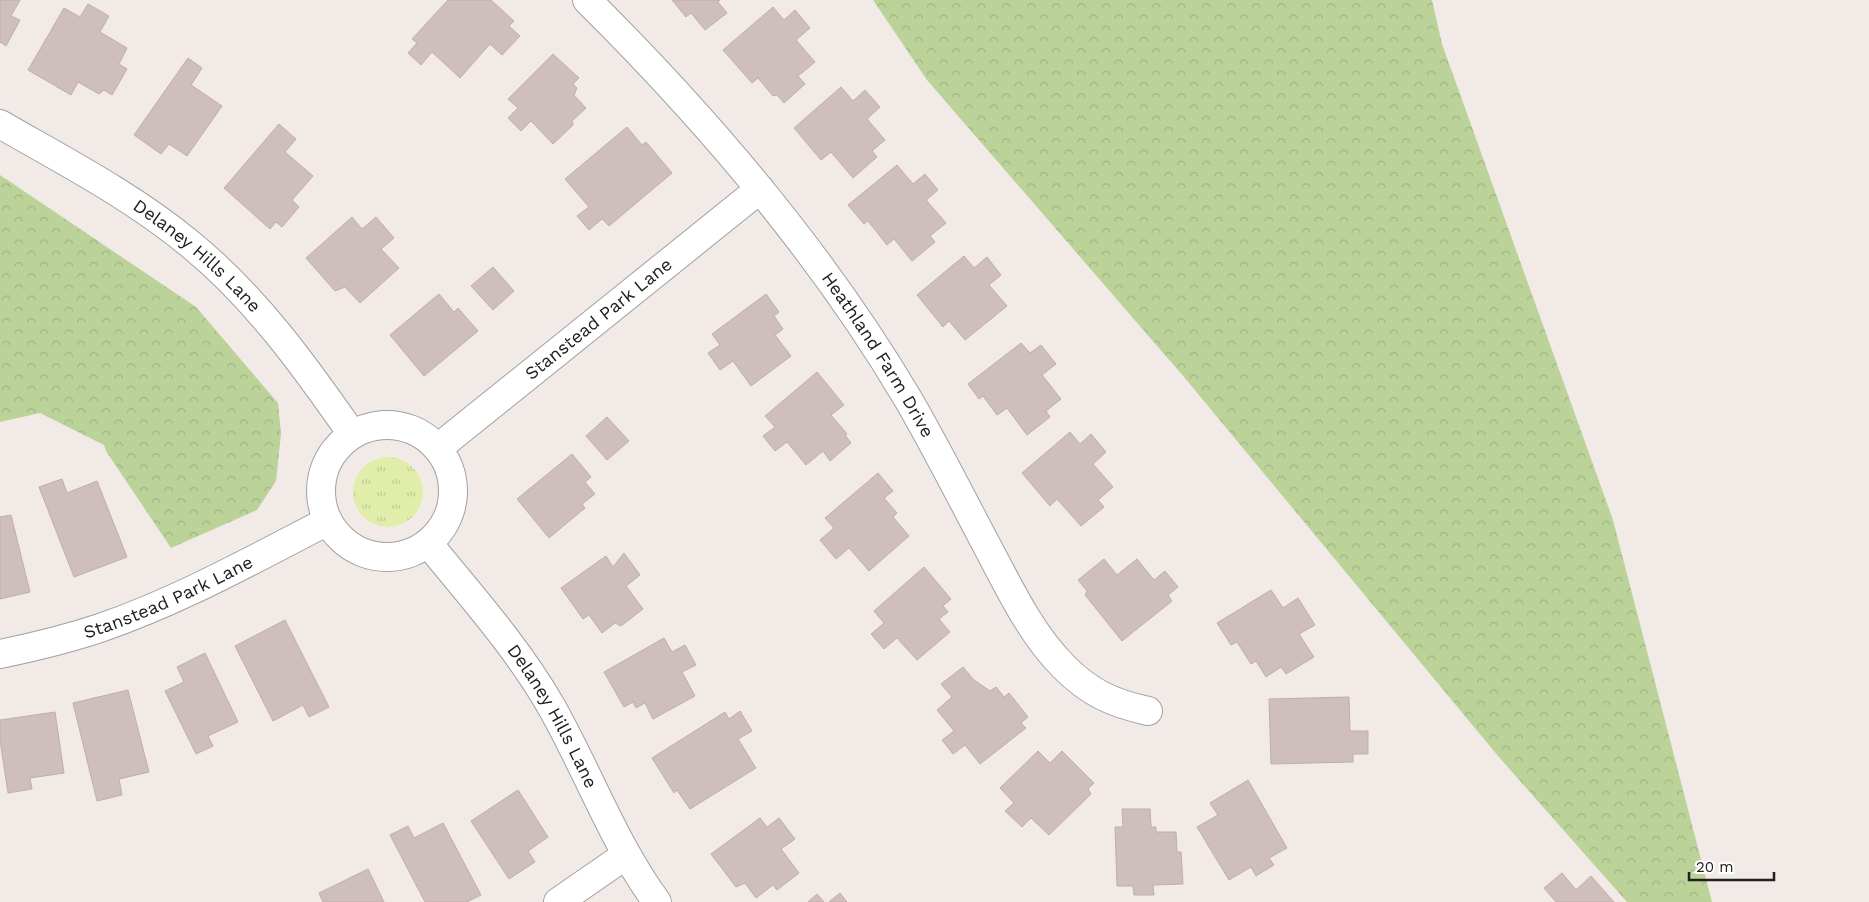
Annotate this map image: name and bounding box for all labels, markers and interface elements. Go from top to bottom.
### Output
street label: Delaney Hills Lane [129,194,266,316]
street label: Stanstead Park Lane [521,253,676,384]
street label: Heathland Farm Drive [818,268,939,441]
street label: Stanstead Park Lane [81,551,256,643]
street label: Delaney Hills Lane [503,640,602,791]
scale bar [1689,850,1774,882]
text: 20 m [1696,858,1734,876]

